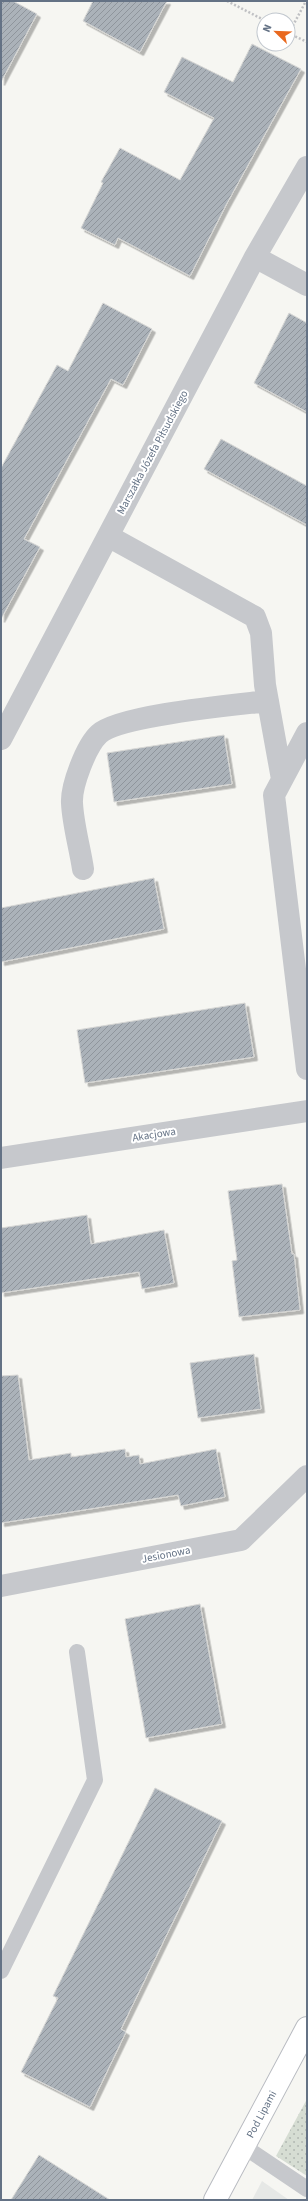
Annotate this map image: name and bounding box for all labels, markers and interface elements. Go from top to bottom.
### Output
north arrow [256,12,296,52]
text: N [259,22,276,35]
street label: Marszałka Józefa Piłsudskiego [113,388,192,517]
street label: Akacjowa [131,1124,177,1145]
street label: Jesionowa [140,1542,192,1567]
street label: Pod Lipami [243,2088,280,2141]

